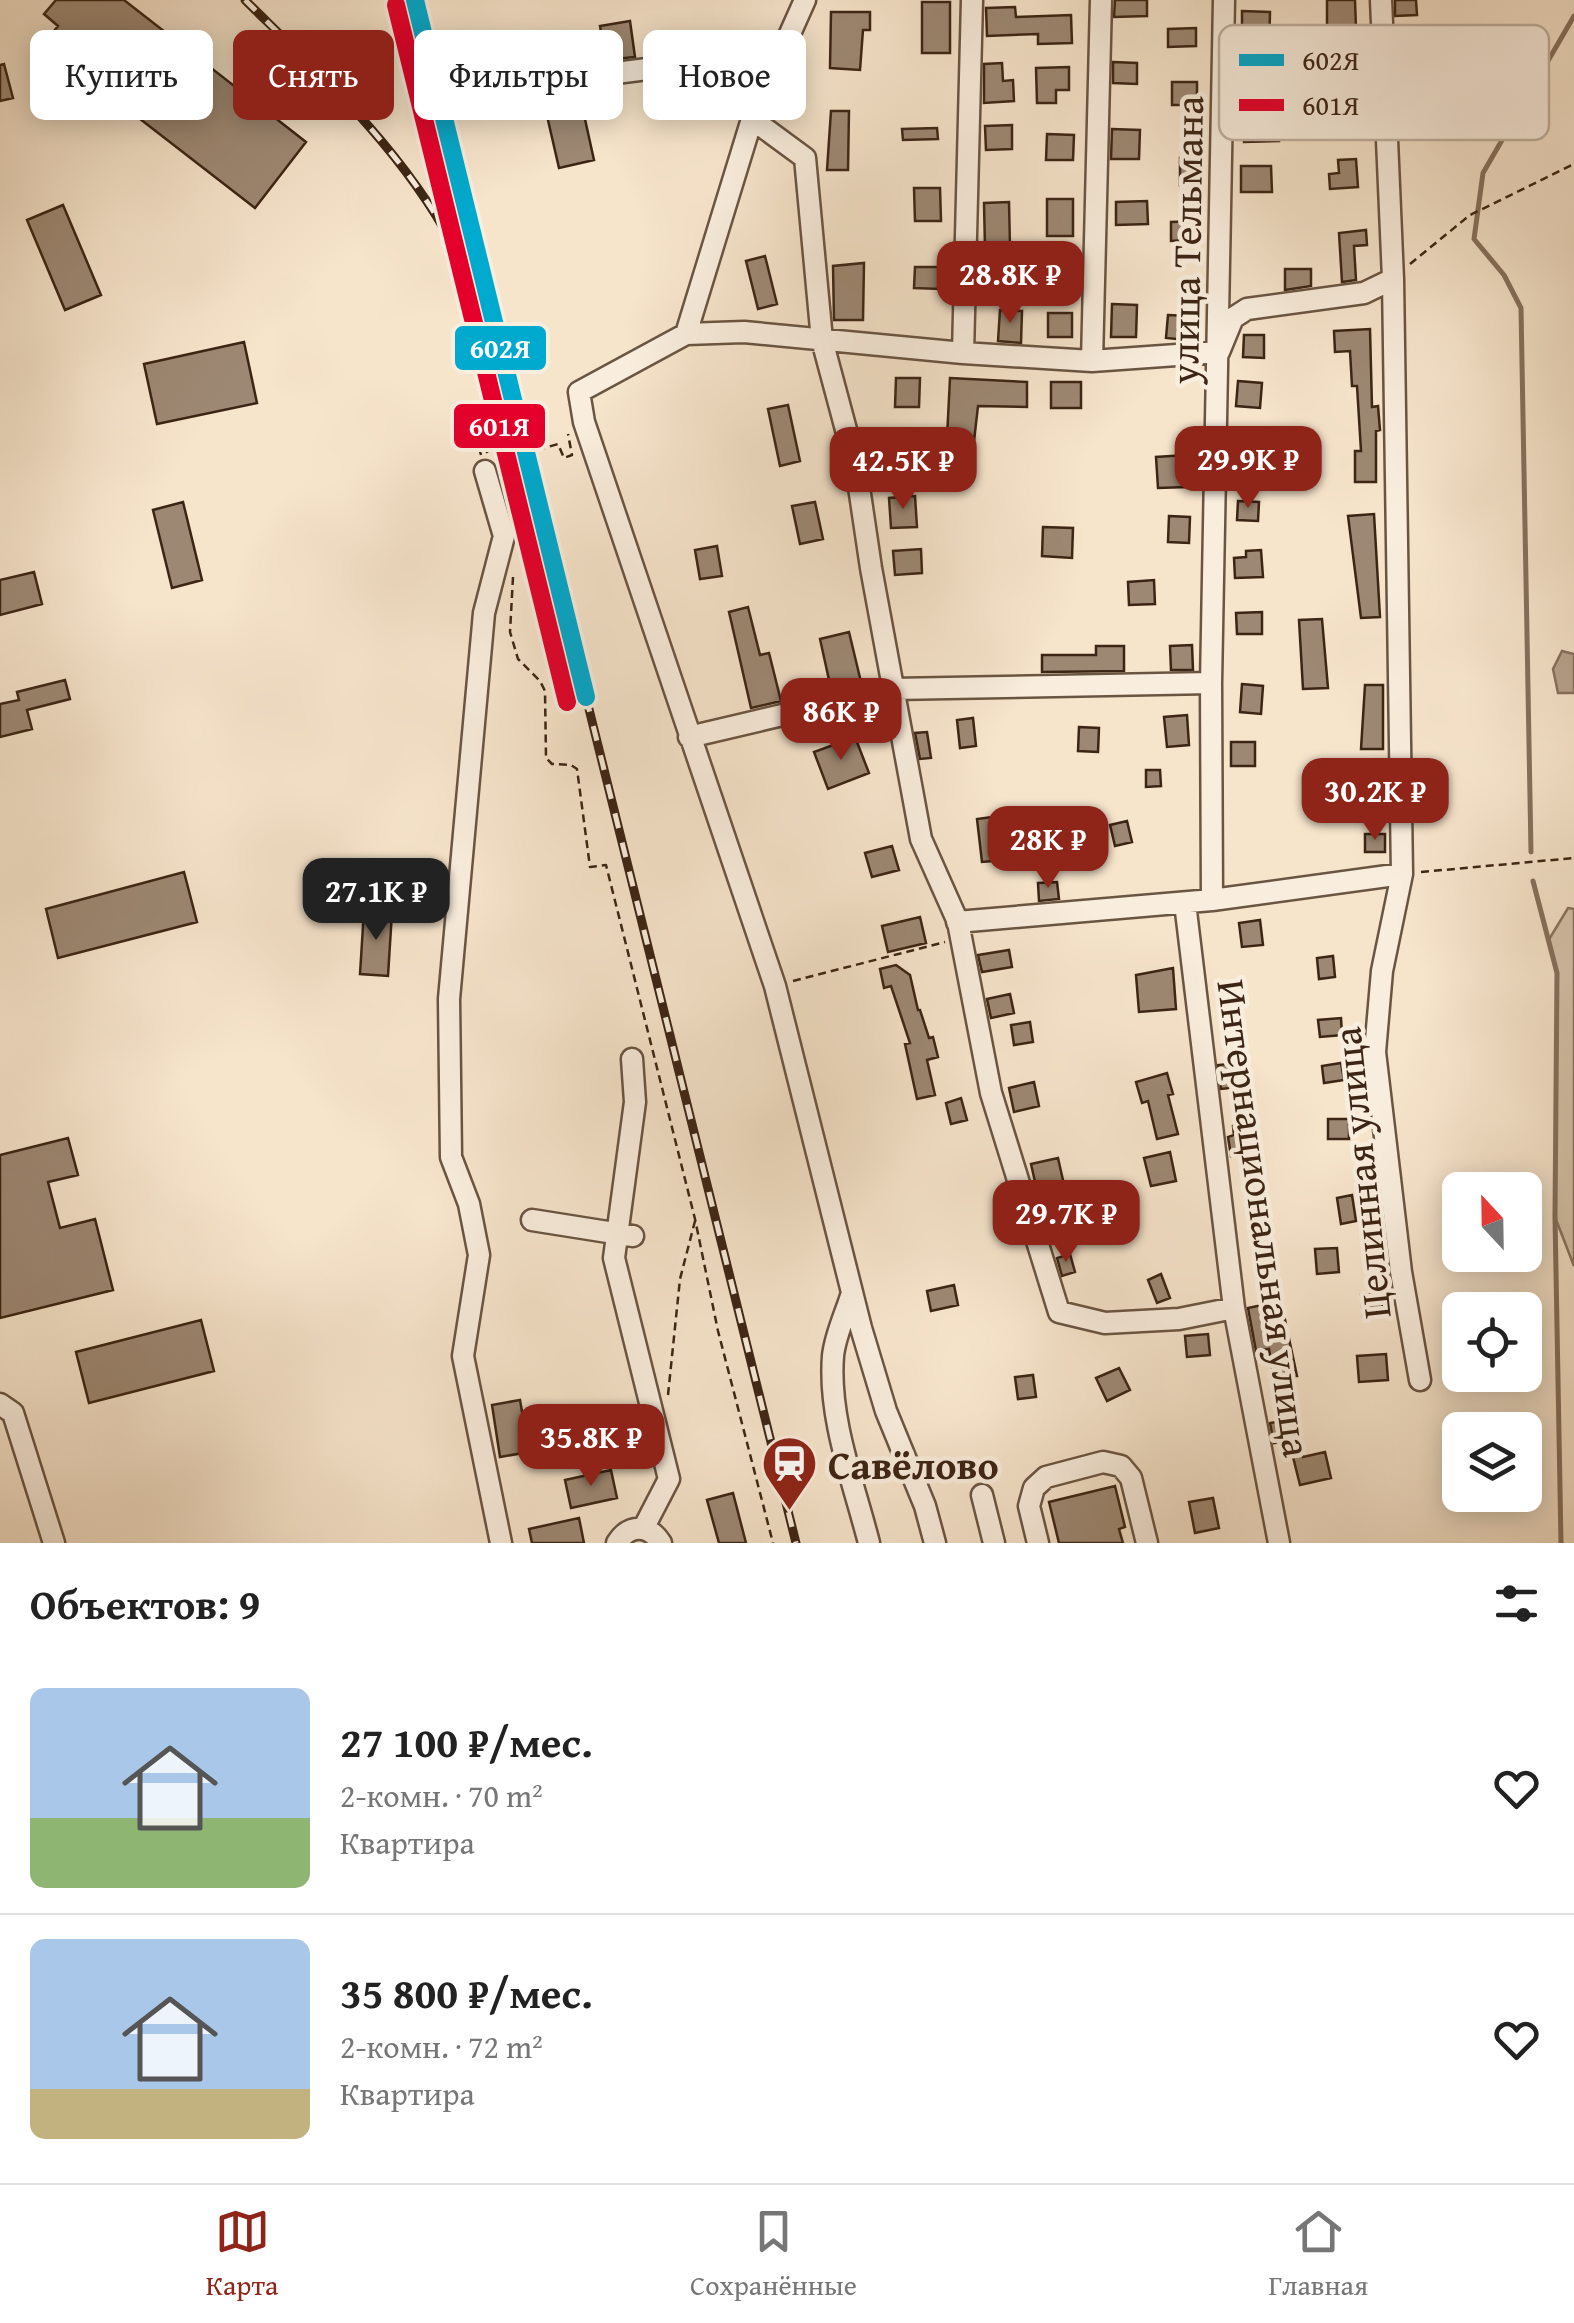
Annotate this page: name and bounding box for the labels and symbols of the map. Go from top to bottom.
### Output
legend [1219,25,1549,140]
text: 602Я [1302,39,1359,80]
text: 601Я [1302,84,1359,125]
street label: улица Тельмана [1154,95,1218,386]
pin: 28.8K ₽ [918,241,1102,326]
line badge: 602Я [453,324,548,372]
text: 602Я [470,327,530,368]
line badge: 601Я [452,402,547,450]
text: 601Я [469,405,529,446]
pin: 29.9K ₽ [1156,426,1340,511]
pin: 42.5K ₽ [811,427,995,512]
pin: 86K ₽ [771,678,911,763]
pin: 30.2K ₽ [1283,758,1467,843]
pin: 28K ₽ [978,806,1118,891]
pin: 27.1K ₽ [284,858,468,943]
street label: Интернациональная улица [1202,976,1328,1460]
street label: Целинная улица [1316,1024,1406,1322]
north arrow [1442,1172,1542,1272]
pin: 29.7K ₽ [974,1180,1158,1265]
pin: 35.8K ₽ [499,1404,683,1489]
station icon: Савёлово [759,1434,819,1513]
place label: Савёлово [828,1435,999,1494]

